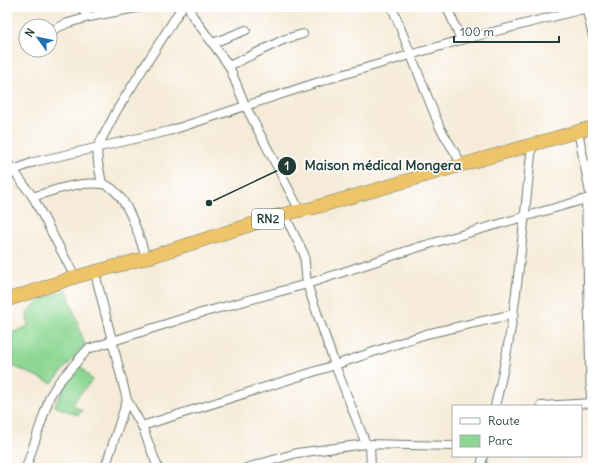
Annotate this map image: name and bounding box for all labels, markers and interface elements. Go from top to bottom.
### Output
north arrow [18,18,58,58]
scale bar [454,18,559,44]
text: 100 m [460,24,494,39]
text: N [22,26,38,40]
callout: Maison médical Mongera [277,153,470,179]
text: Maison médical Mongera [305,156,461,174]
text: 1 [285,158,289,173]
road number: RN2 [252,209,284,229]
legend [452,405,582,457]
text: Route [488,413,520,428]
text: Parc [488,433,513,448]

